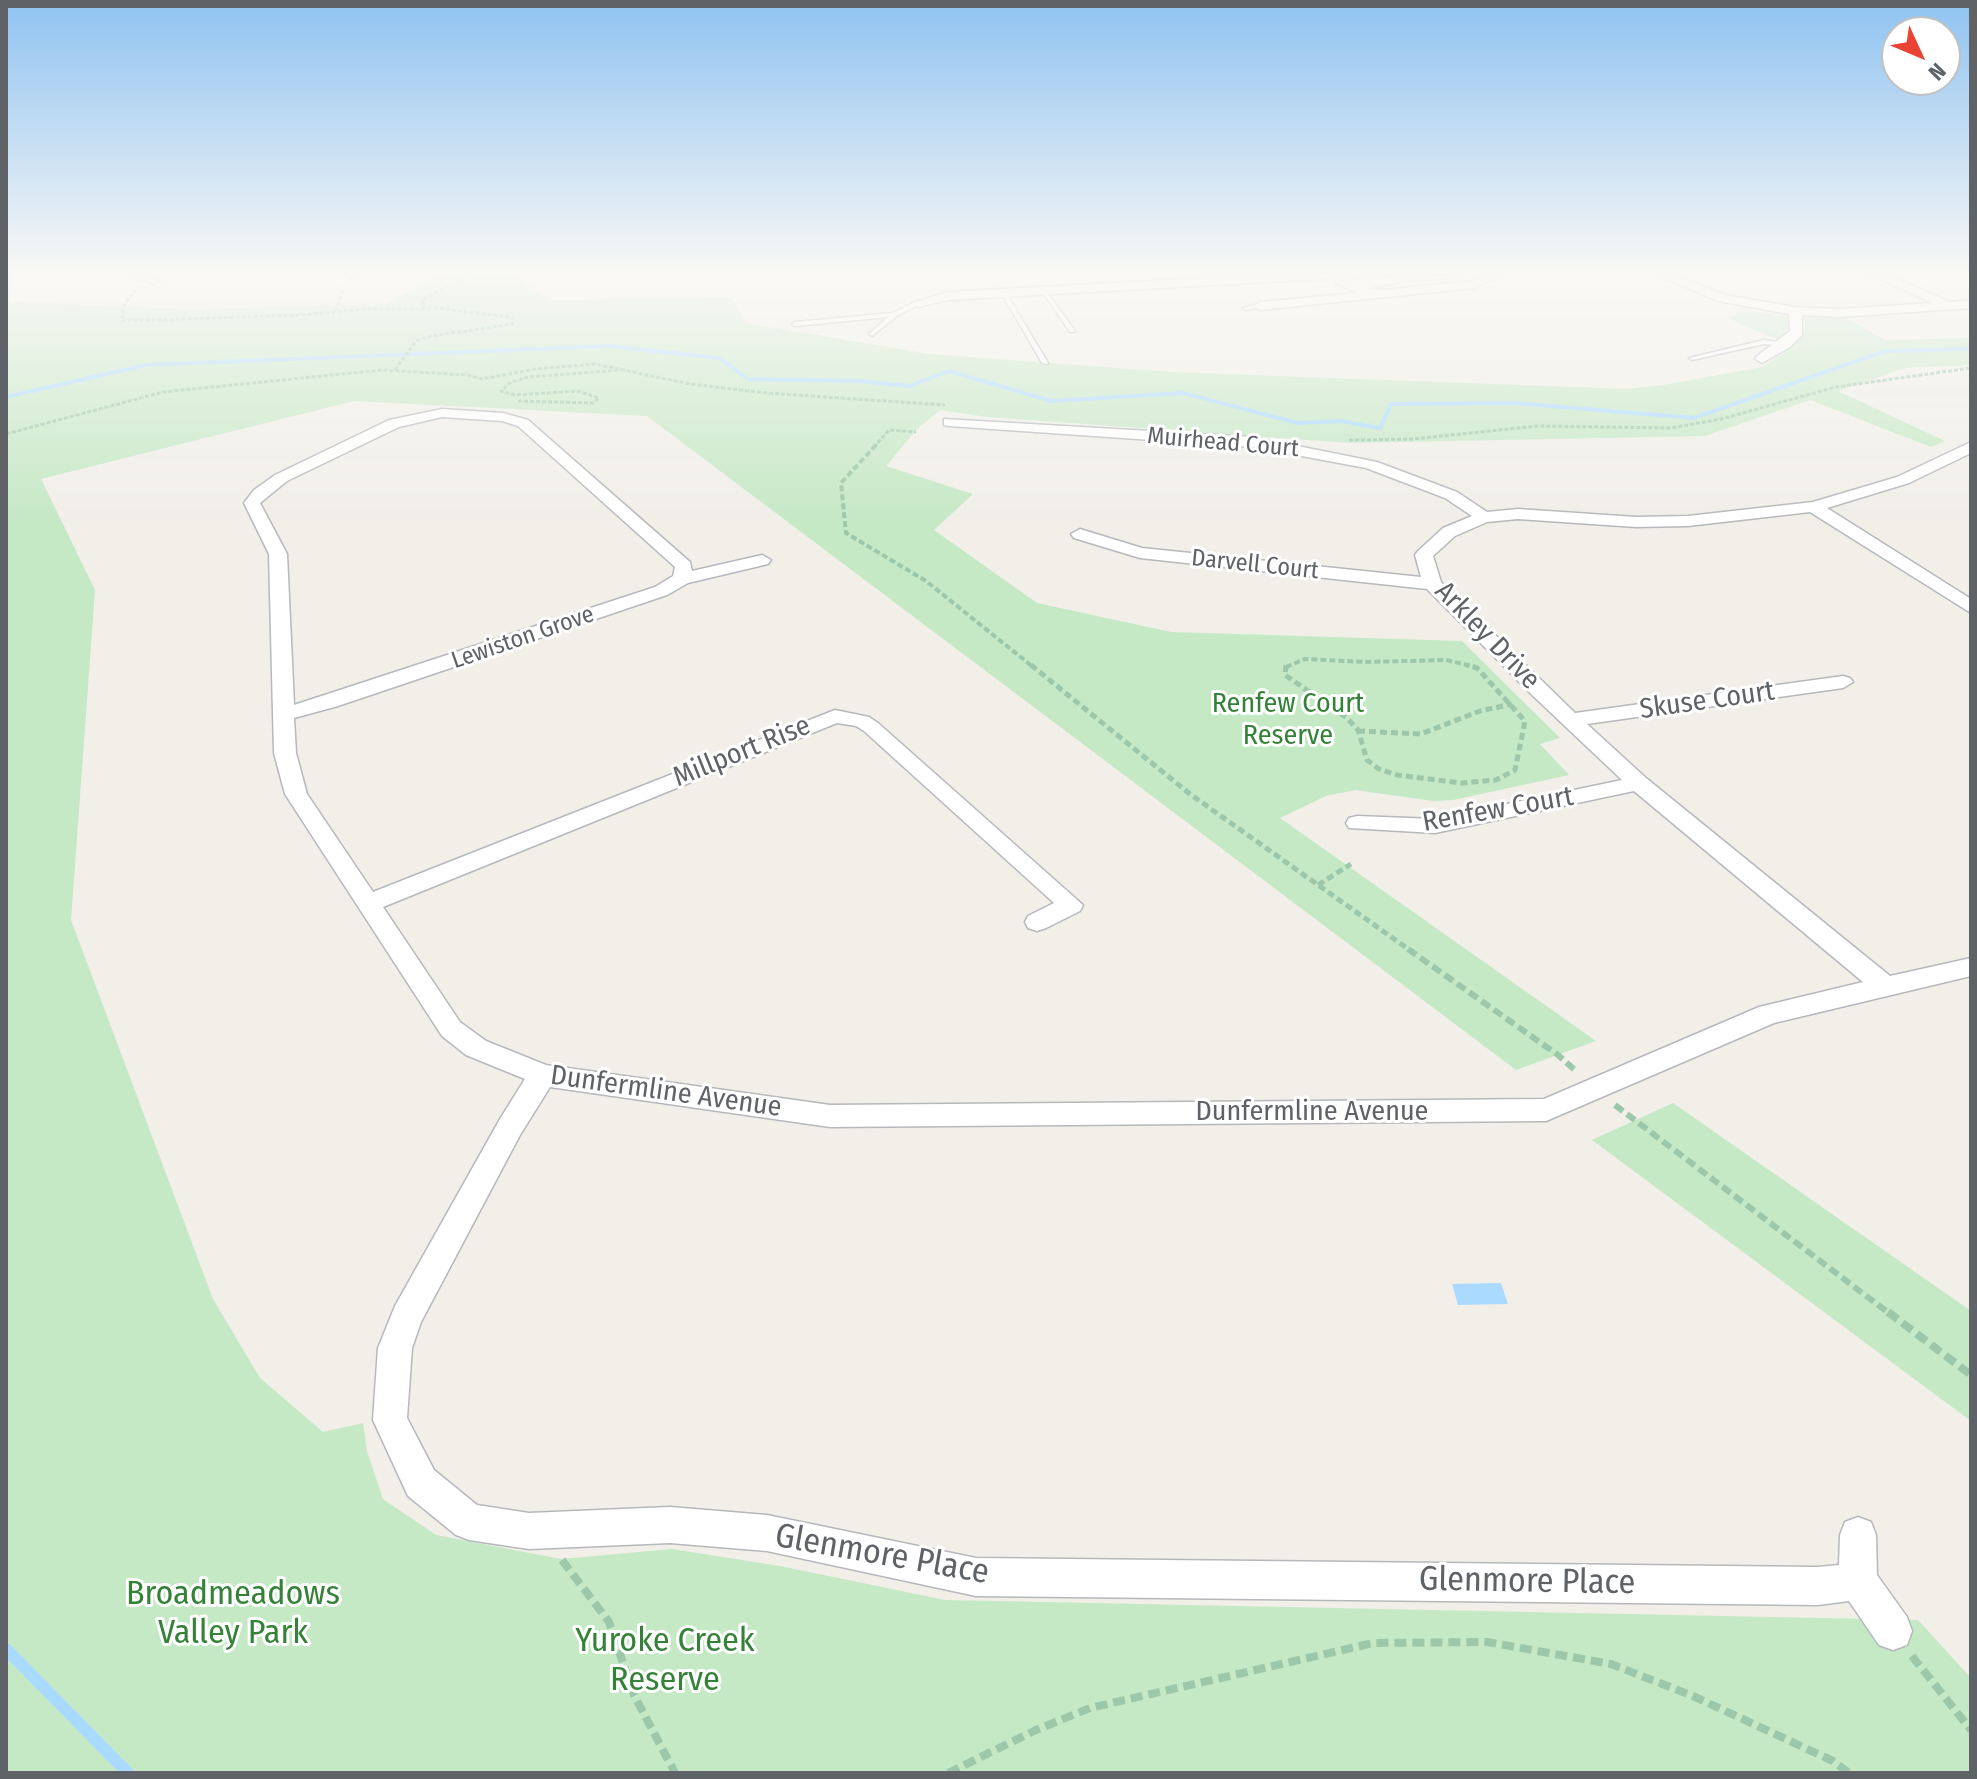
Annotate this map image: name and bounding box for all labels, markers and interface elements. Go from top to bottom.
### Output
north arrow [1881,16,1961,96]
text: N [1923,58,1951,86]
street label: Muirhead Court [1146,422,1300,464]
street label: Darvell Court [1190,544,1320,586]
street label: Arkley Drive [1427,575,1547,697]
street label: Lewiston Grove [448,600,598,676]
street label: Skuse Court [1637,675,1777,727]
park label: Renfew Court Reserve [1212,687,1364,753]
street label: Millport Rise [668,709,816,795]
street label: Renfew Court [1420,780,1576,840]
street label: Dunfermline Avenue [548,1059,784,1125]
street label: Dunfermline Avenue [1196,1095,1428,1129]
street label: Glenmore Place [772,1516,992,1594]
street label: Glenmore Place [1418,1560,1636,1604]
park label: Broadmeadows Valley Park [126,1575,340,1654]
park label: Yuroke Creek Reserve [575,1622,755,1702]

